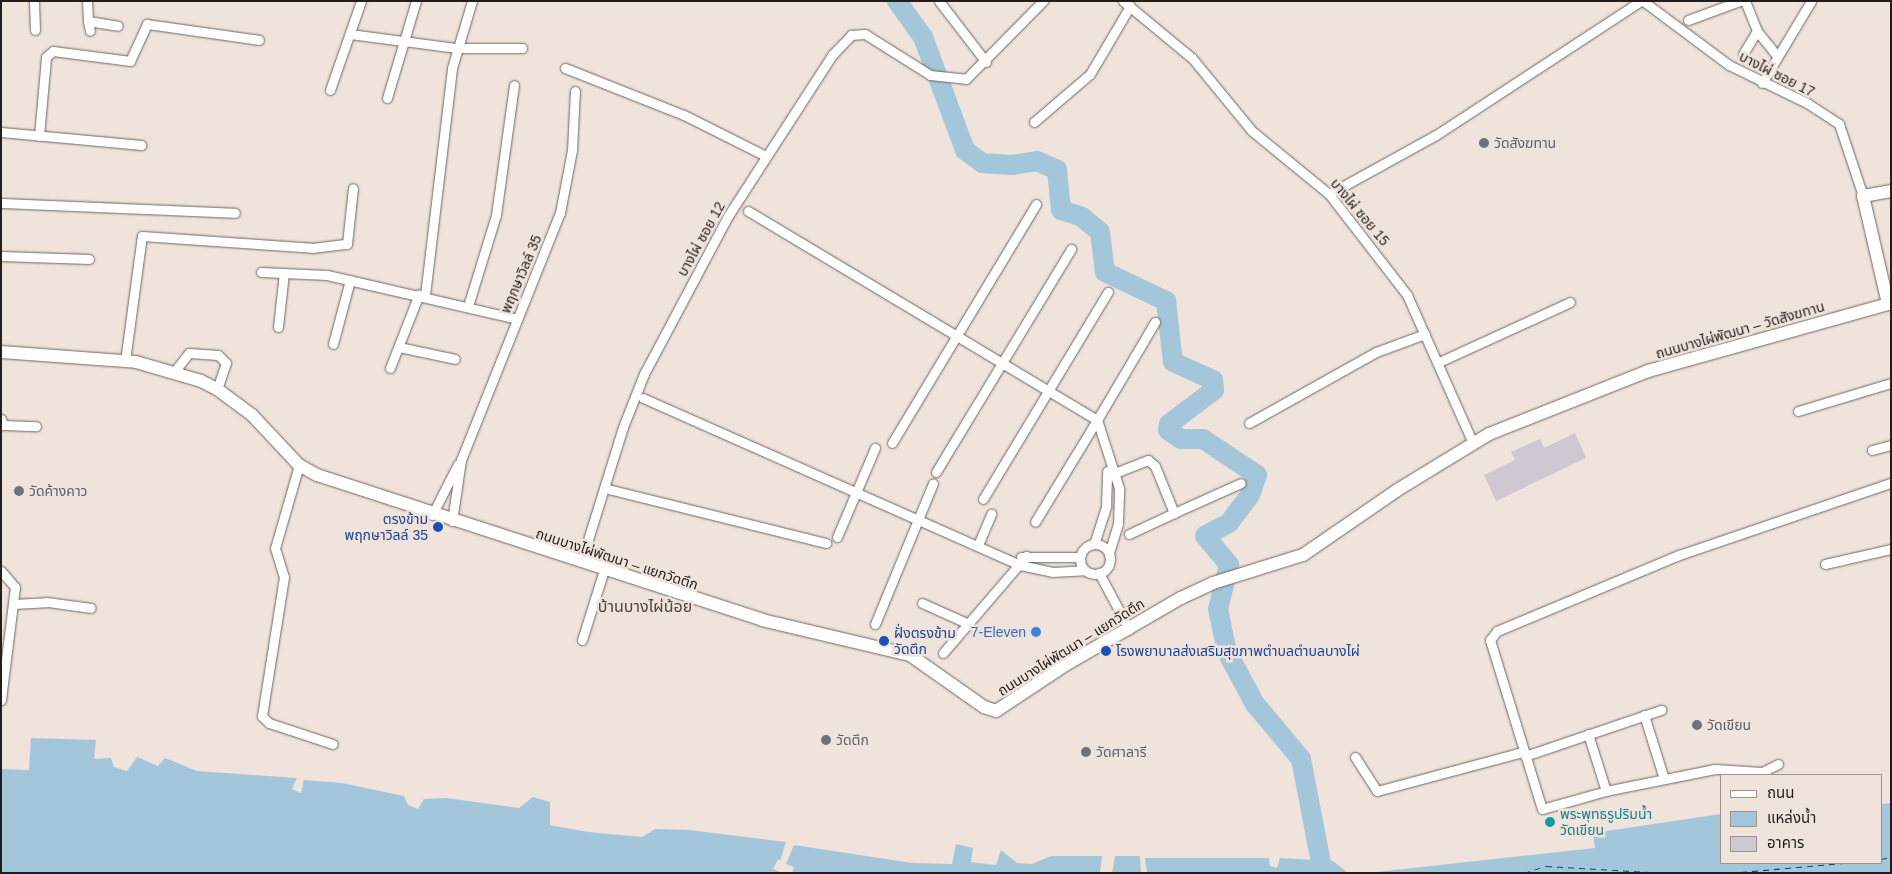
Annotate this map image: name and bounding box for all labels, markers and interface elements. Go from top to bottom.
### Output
street label: บางไผ่ ซอย 17 [1736,48,1818,100]
place label: วัดสังฆทาน [1494,135,1556,151]
marker: วัดสังฆทาน [1478,137,1490,149]
street label: บางไผ่ ซอย 15 [1327,175,1393,249]
street label: บางไผ่ ซอย 12 [674,199,728,279]
street label: พฤกษาวิลล์ 35 [497,232,545,316]
street label: ถนนบางไผ่พัฒนา – วัดสังฆทาน [1654,298,1826,362]
place label: วัดค้างคาว [29,483,87,499]
marker: วัดค้างคาว [13,485,25,497]
place label: ตรงข้าม พฤกษาวิลล์ 35 [344,511,428,544]
marker: ตรงข้าม พฤกษาวิลล์ 35 [432,521,444,533]
street label: ถนนบางไผ่พัฒนา – แยกวัดตึก [534,525,700,593]
street label: ถนนบางไผ่พัฒนา – แยกวัดตึก [995,595,1147,699]
district label: บ้านบางไผ่น้อย [598,597,692,617]
place label: 7-Eleven [971,624,1026,640]
place label: ฝั่งตรงข้าม วัดตึก [894,625,956,658]
marker: 7-Eleven [1030,626,1042,638]
marker: ฝั่งตรงข้าม วัดตึก [878,635,890,647]
place label: โรงพยาบาลส่งเสริมสุขภาพตำบลตำบลบางไผ่ [1116,643,1360,659]
marker: โรงพยาบาลส่งเสริมสุขภาพตำบลตำบลบางไผ่ [1100,645,1112,657]
place label: วัดเขียน [1707,717,1751,733]
marker: วัดเขียน [1691,719,1703,731]
place label: วัดตึก [836,732,869,748]
marker: วัดตึก [820,734,832,746]
place label: วัดศาลารี [1096,744,1146,760]
marker: วัดศาลารี [1080,746,1092,758]
legend [1720,774,1882,864]
text: ถนน [1767,784,1794,801]
place label: พระพุทธรูปริมน้ำ วัดเขียน [1560,806,1652,839]
text: แหล่งน้ำ [1767,809,1816,826]
marker: พระพุทธรูปริมน้ำ วัดเขียน [1544,816,1556,828]
text: อาคาร [1767,834,1804,851]

